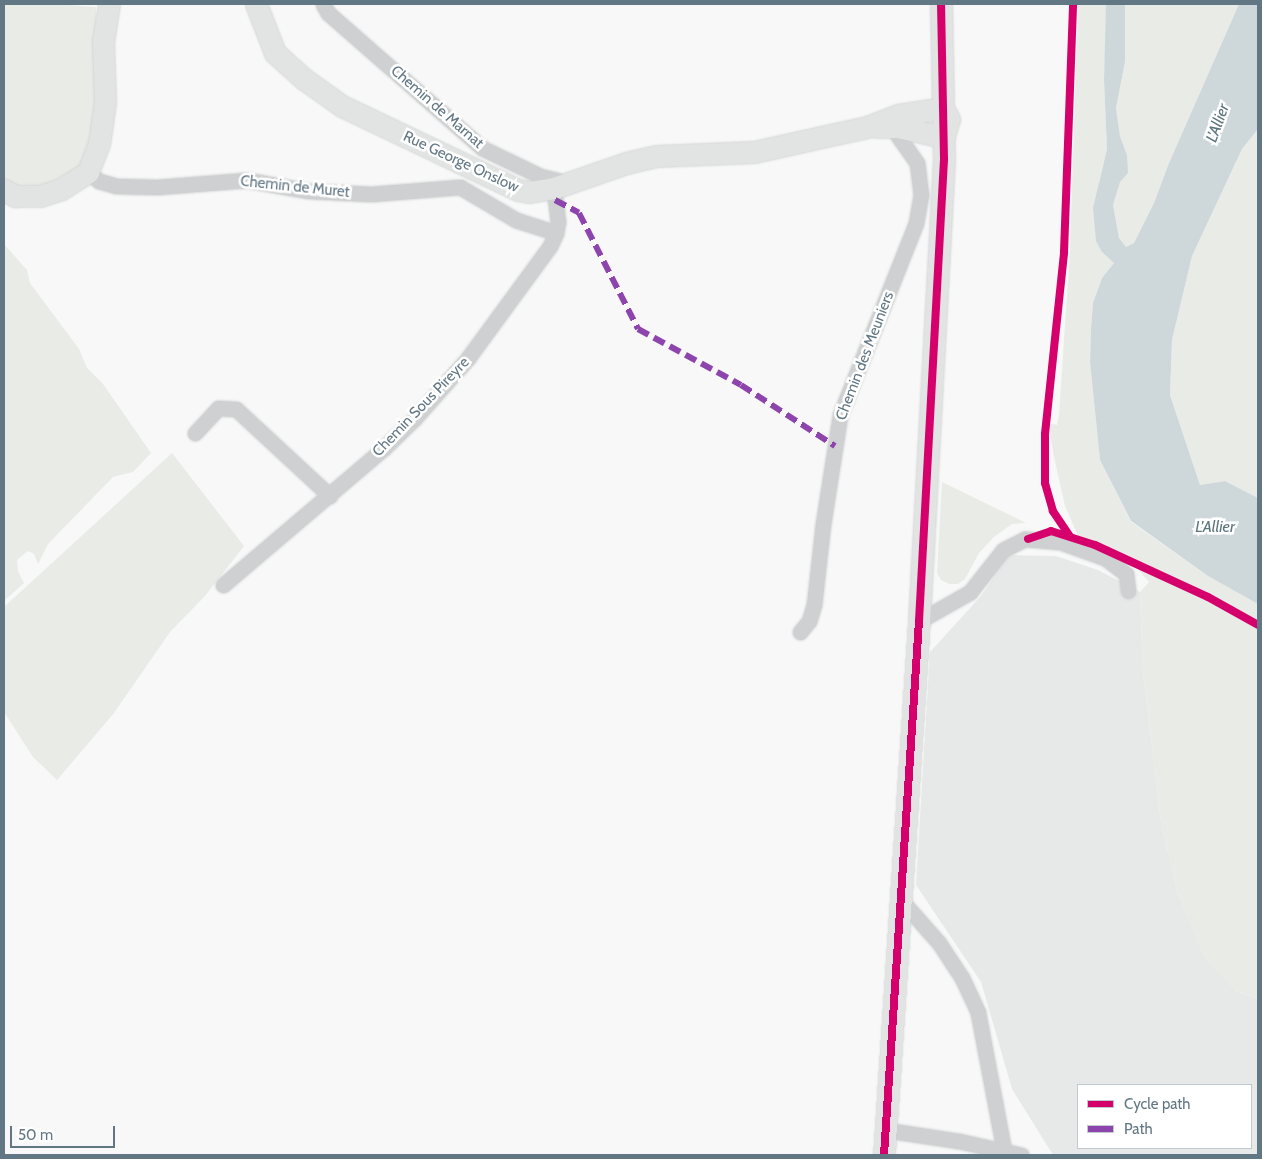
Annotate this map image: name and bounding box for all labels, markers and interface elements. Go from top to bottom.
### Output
street label: Chemin de Marnat [387,62,487,152]
water label: L'Allier [1202,101,1234,145]
street label: Rue George Onslow [400,127,522,197]
street label: Chemin de Muret [240,172,350,202]
street label: Chemin des Meuniers [832,289,898,423]
street label: Chemin Sous Pireyre [369,354,473,460]
water label: L'Allier [1195,517,1235,537]
legend [1077,1084,1252,1149]
text: Cycle path [1124,1095,1190,1113]
scale bar [12,1116,118,1148]
text: Path [1124,1120,1153,1138]
text: 50 m [18,1126,53,1144]

